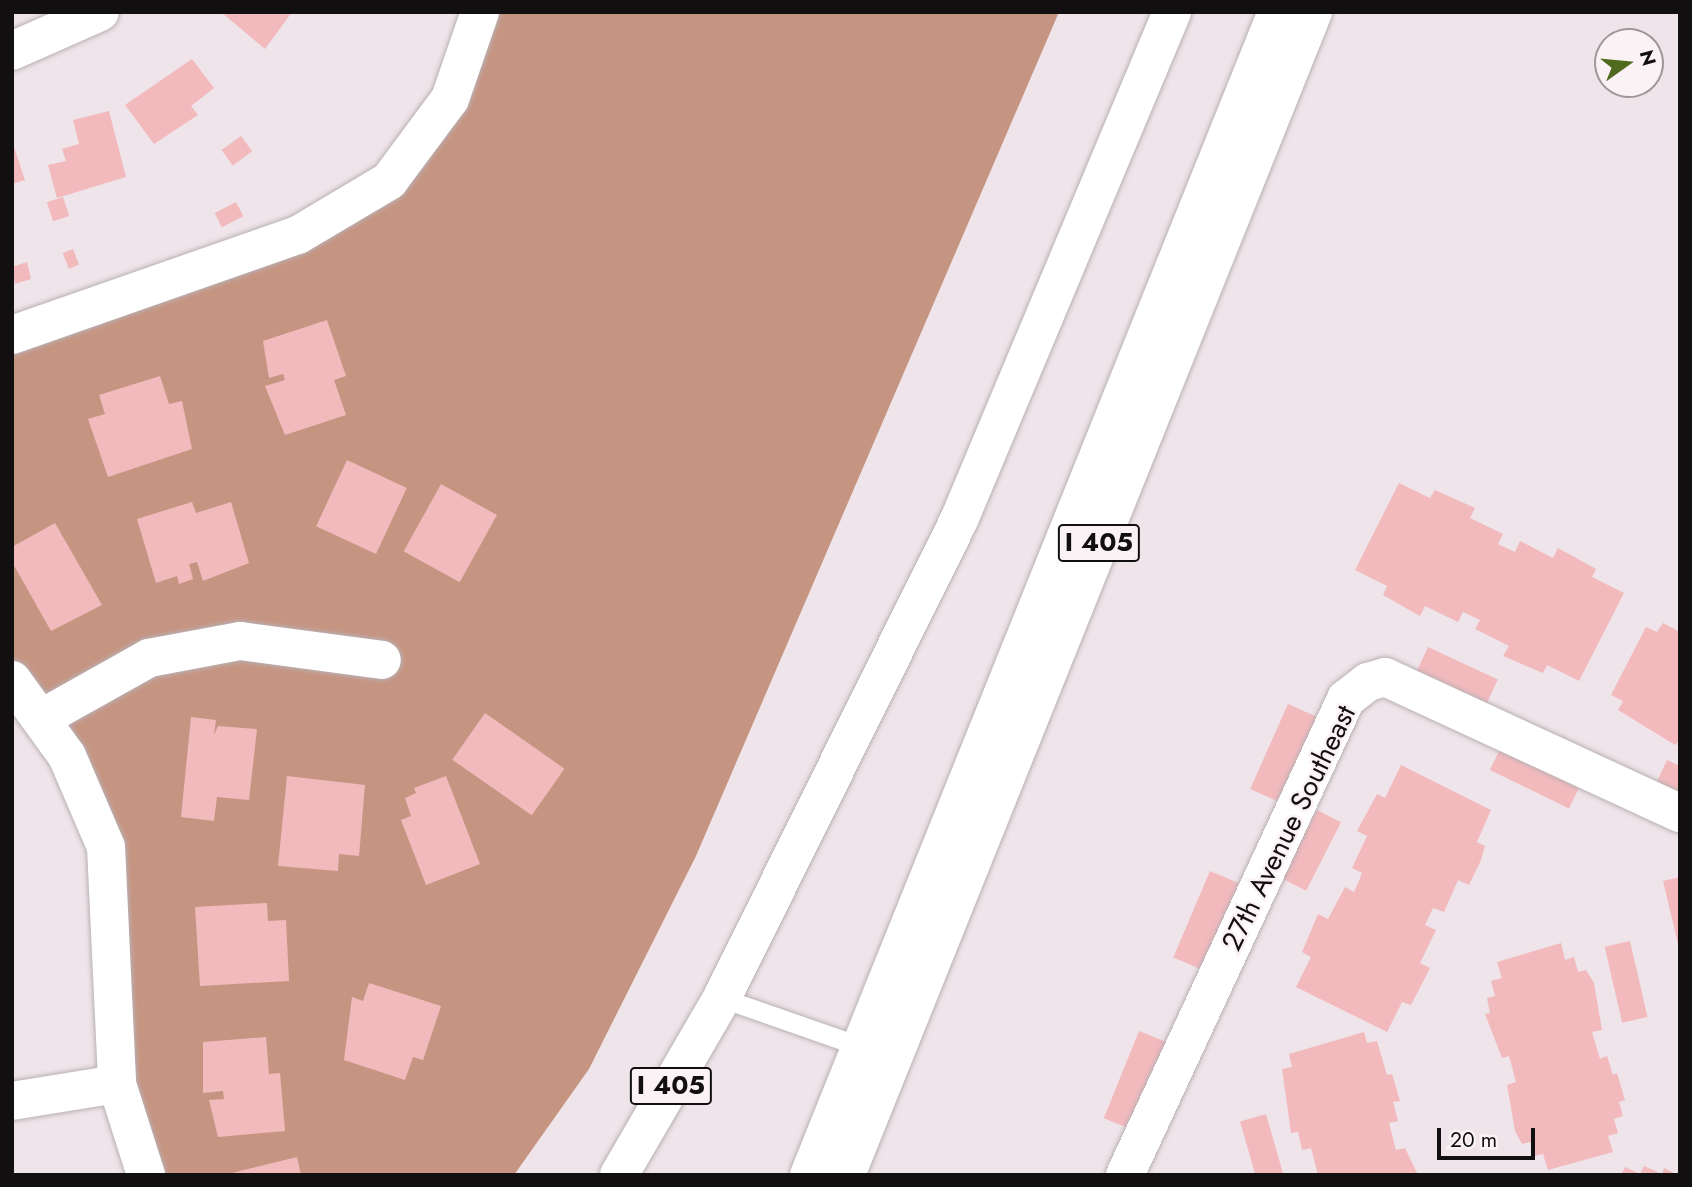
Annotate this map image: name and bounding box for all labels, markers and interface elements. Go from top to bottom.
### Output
north arrow [1594,28,1664,98]
text: N [1633,47,1663,69]
road number: I 405 [1057,520,1141,566]
street label: 27th Avenue Southeast [1215,700,1363,956]
road number: I 405 [629,1064,713,1108]
scale bar [1440,1114,1538,1158]
text: 20 m [1450,1125,1497,1155]

